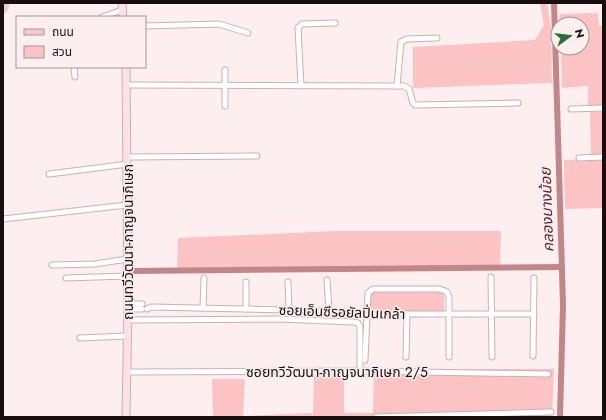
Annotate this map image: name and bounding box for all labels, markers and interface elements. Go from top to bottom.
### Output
legend [16,16,146,68]
north arrow [550,16,590,56]
text: ถนน [52,23,74,41]
text: N [571,27,589,40]
text: สวน [52,43,72,61]
street label: ถนนทวีวัฒนา-กาญจนาภิเษก [118,164,138,320]
water label: คลองบางน้อย [534,166,559,253]
street label: ซอยเอ็นซีรอยัลปิ่นเกล้า [278,300,406,324]
street label: ซอยทวีวัฒนา-กาญจนาภิเษก 2/5 [246,362,428,382]

